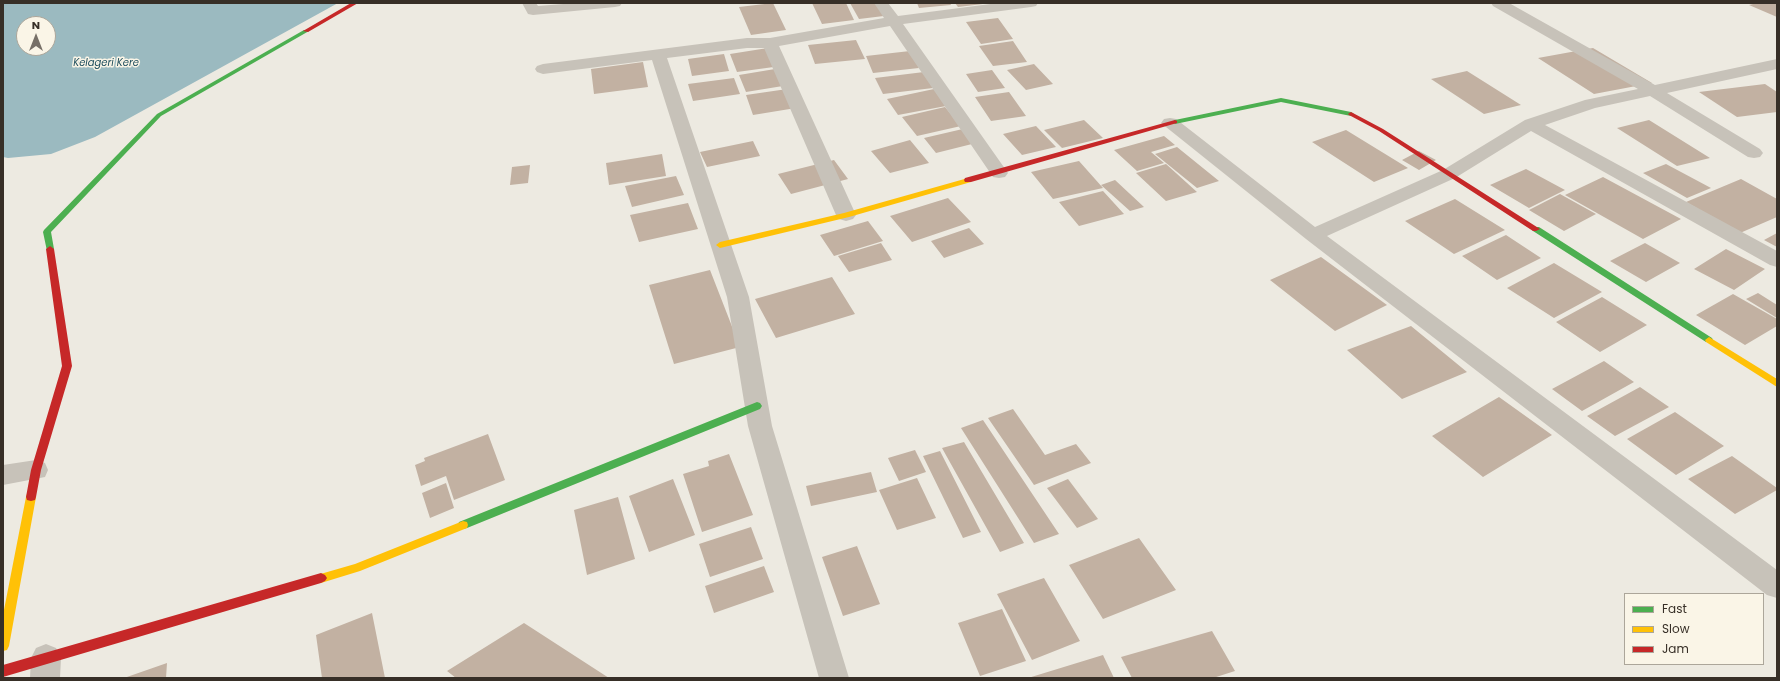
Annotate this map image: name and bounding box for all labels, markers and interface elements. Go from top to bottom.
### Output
north arrow [16,16,56,56]
text: N [32,17,40,33]
water label: Kelageri Kere [73,57,139,69]
legend [1624,593,1764,665]
text: Fast [1662,600,1687,617]
text: Slow [1662,620,1690,637]
text: Jam [1662,640,1689,657]

